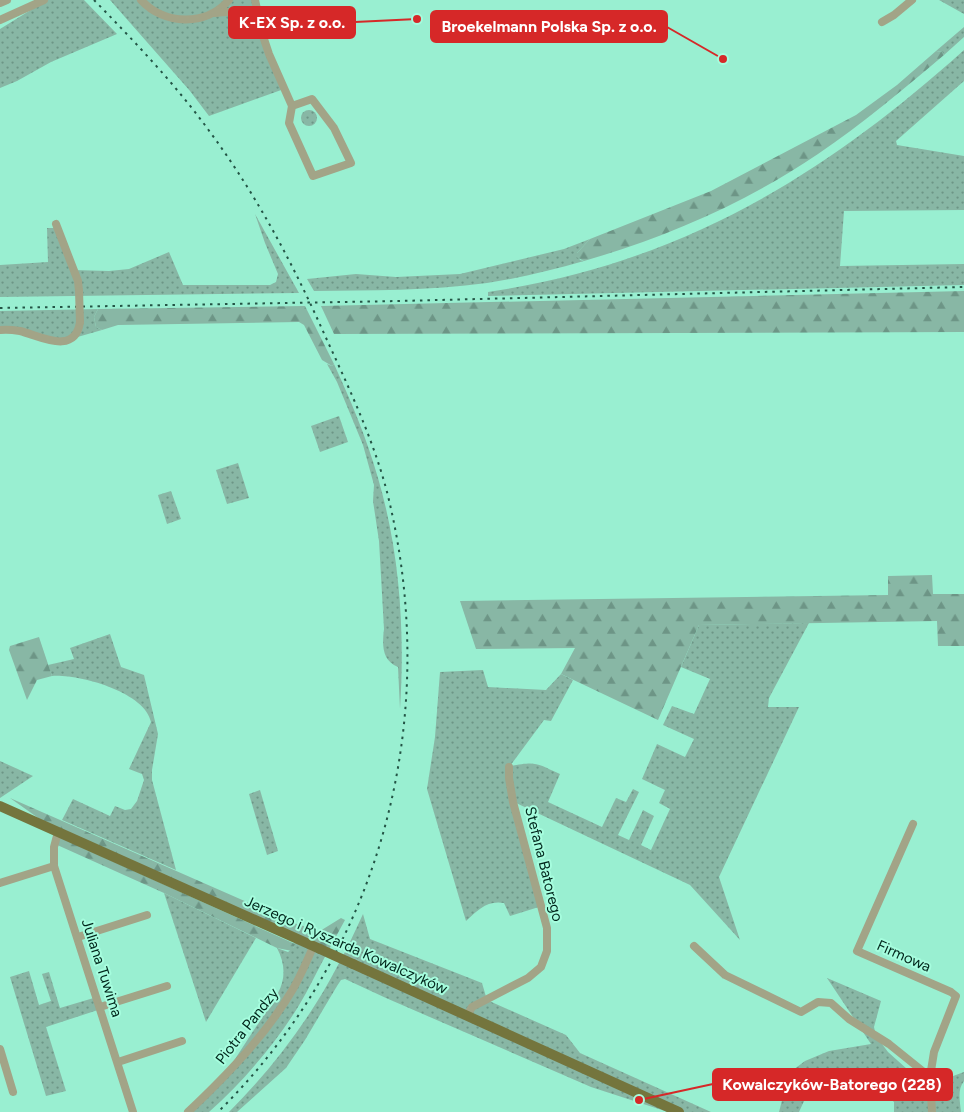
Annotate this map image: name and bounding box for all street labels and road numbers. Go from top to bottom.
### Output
street label: Stefana Batorego [521,805,567,924]
street label: Jerzego i Ryszarda Kowalczyków [242,892,450,998]
street label: Juliana Tuwima [78,917,126,1019]
street label: Firmowa [874,936,934,976]
street label: Piotra Pandzy [212,984,282,1068]

